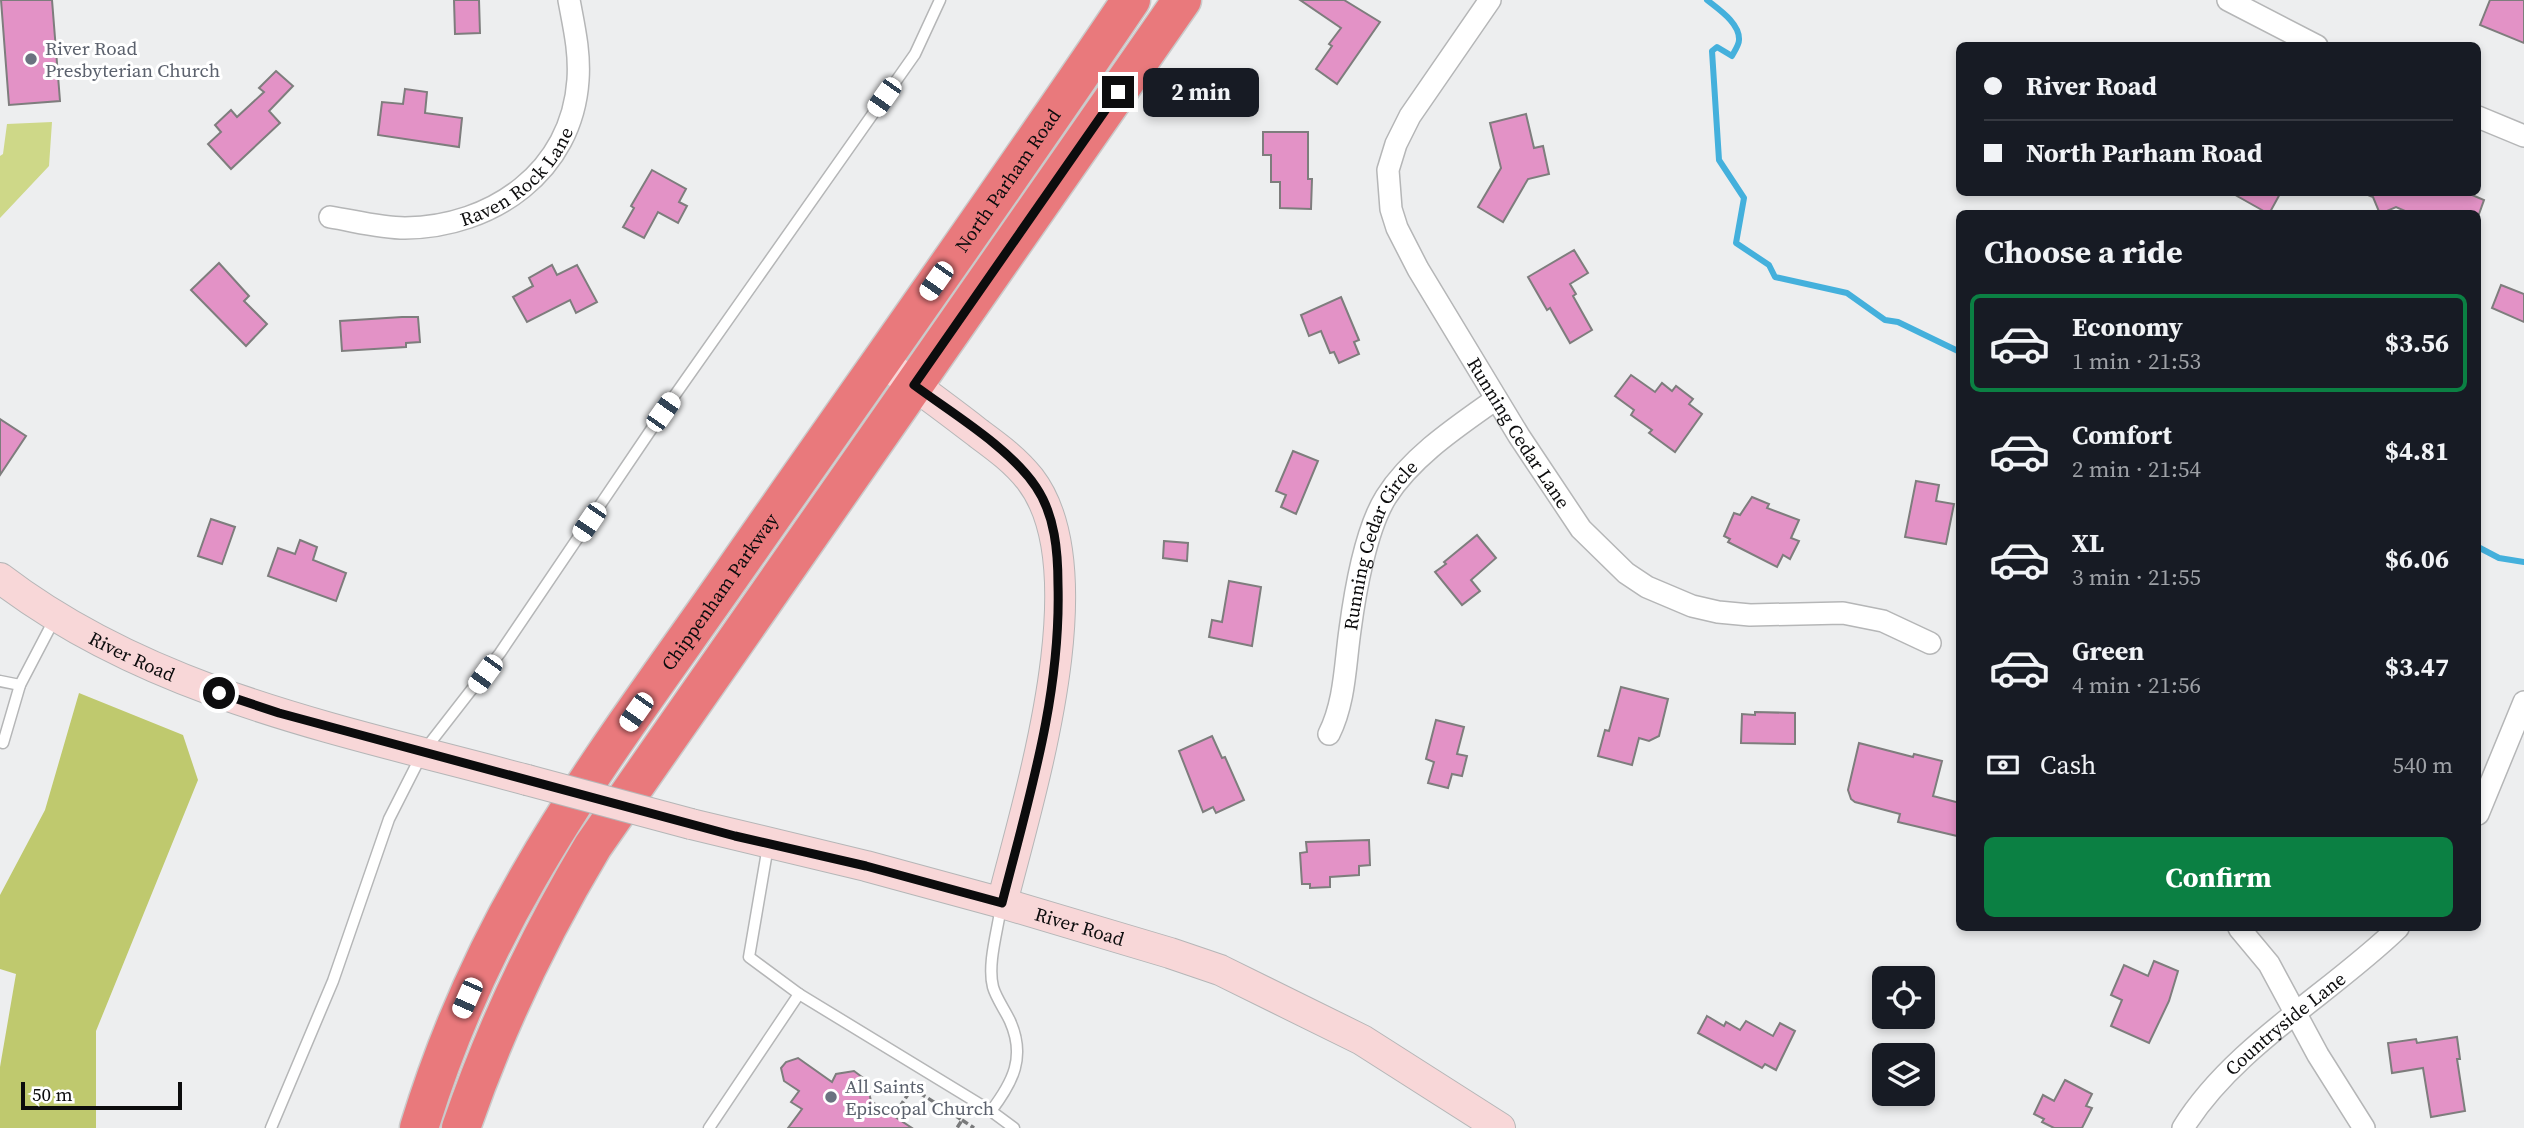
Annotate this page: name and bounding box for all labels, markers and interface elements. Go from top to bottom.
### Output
place label: River Road Presbyterian Church [45,35,220,83]
marker: River Road Presbyterian Church [23,51,39,67]
callout: 2 min [1142,68,1258,116]
text: River Road [2026,68,2157,104]
car [864,74,905,120]
route end [1102,76,1134,108]
text: 2 min [1171,76,1231,108]
street label: North Parham Road [949,103,1066,257]
street label: Raven Rock Lane [457,123,579,232]
text: North Parham Road [2026,135,2262,171]
text: Choose a ride [1984,230,2183,274]
car [916,258,957,304]
text: Economy [2072,309,2183,345]
icon: car [1988,312,2051,375]
text: $3.56 [2385,325,2449,361]
text: 1 min · 21:53 [2072,345,2201,377]
street label: Running Cedar Lane [1461,352,1577,513]
car [643,389,684,435]
text: Comfort [2072,417,2172,453]
icon: car [1988,420,2051,483]
text: $4.81 [2385,433,2449,469]
text: 2 min · 21:54 [2072,453,2201,485]
street label: Running Cedar Circle [1337,454,1423,632]
car [569,499,610,545]
street label: Chippenham Parkway [655,507,784,675]
text: XL [2072,525,2104,561]
icon: car [1988,528,2051,591]
text: $6.06 [2385,541,2449,577]
text: 3 min · 21:55 [2072,561,2201,593]
street label: River Road [85,625,179,688]
text: Green [2072,633,2144,669]
icon: car [1988,636,2051,699]
text: $3.47 [2385,649,2449,685]
car [465,651,506,697]
text: 4 min · 21:56 [2072,669,2201,701]
route start [203,677,235,709]
car [616,689,657,735]
icon: cash [1984,746,2022,784]
text: Cash [2040,747,2096,783]
text: 540 m [2392,749,2453,781]
button: Confirm [1984,837,2453,917]
street label: River Road [1032,901,1128,952]
map controls [1872,966,1935,1106]
button: locate [1872,966,1935,1029]
street label: Countryside Lane [2219,966,2351,1081]
car [449,975,486,1021]
button: layers [1872,1043,1935,1106]
place label: All Saints Episcopal Church [845,1073,994,1121]
scale bar [21,1079,182,1111]
text: 50 m [32,1081,73,1107]
marker: All Saints Episcopal Church [823,1089,839,1105]

